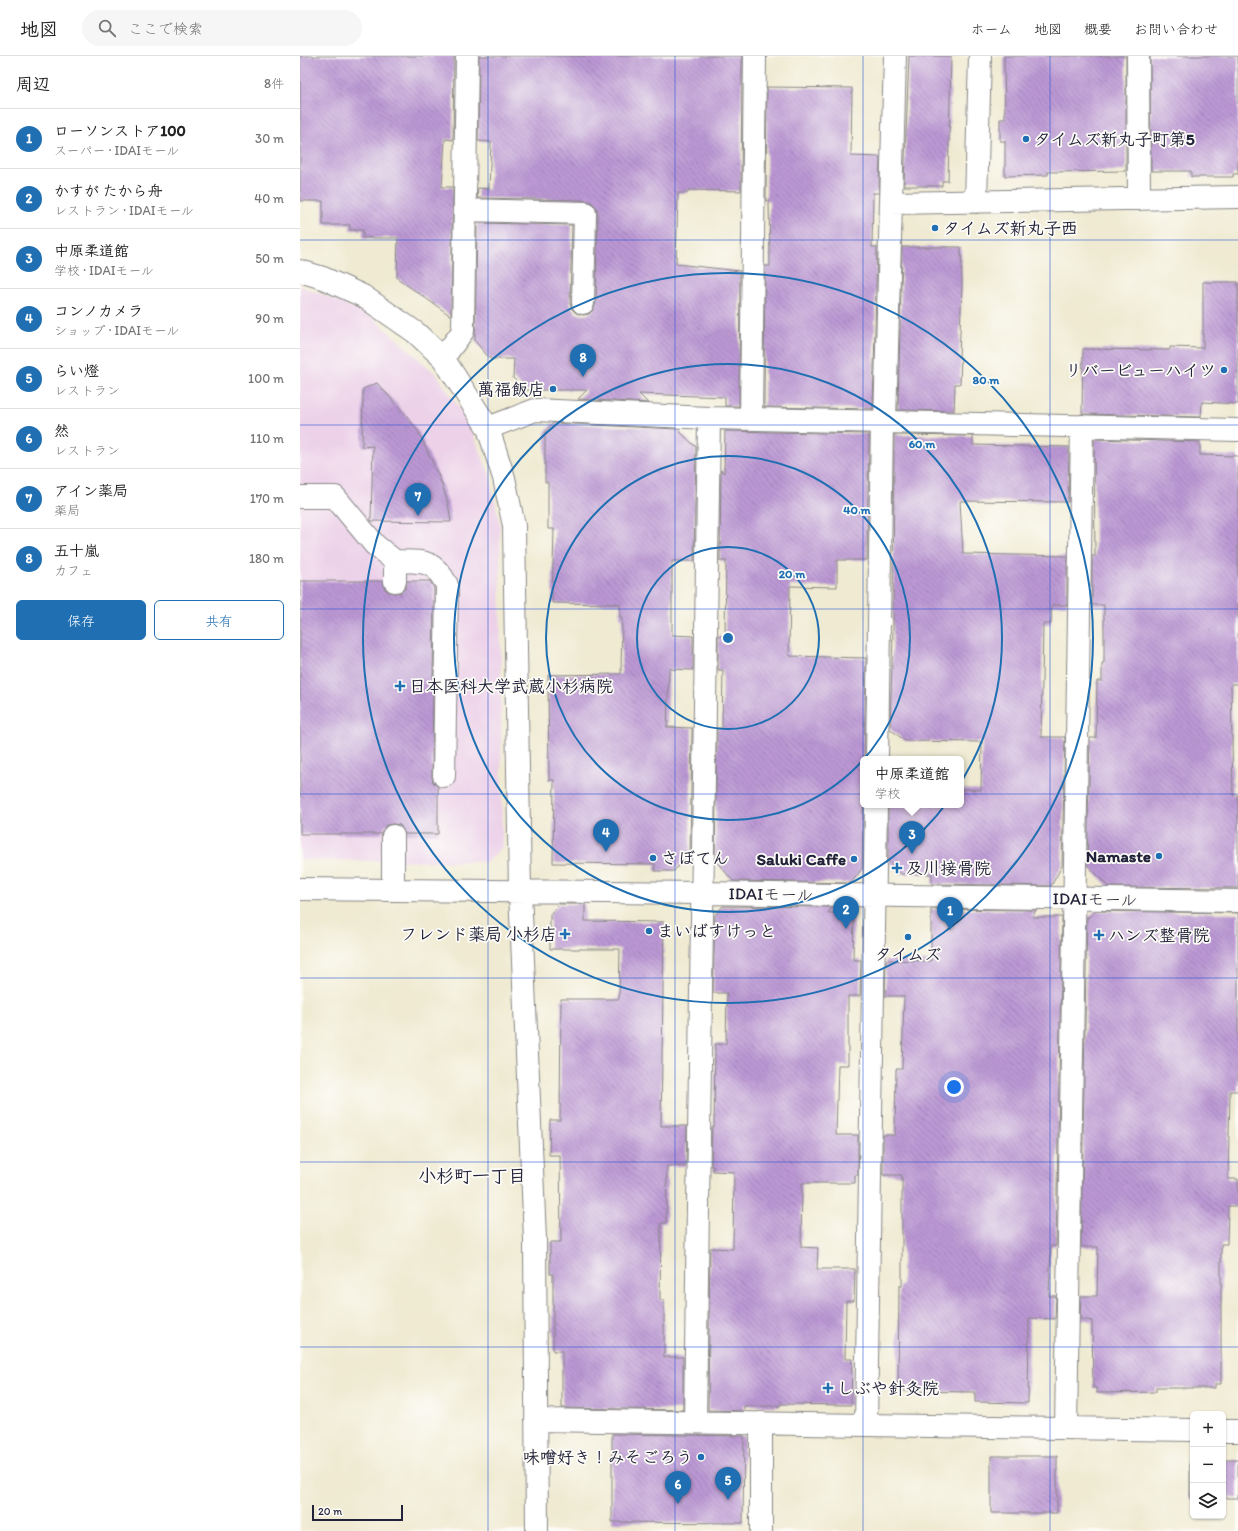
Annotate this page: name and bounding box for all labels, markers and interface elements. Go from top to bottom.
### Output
search box [82,10,362,46]
icon: search [96,17,118,39]
text: 地図 [20,18,58,41]
text: ここで検索 [128,20,203,38]
text: ホーム [971,21,1012,38]
text: 地図 [1034,21,1062,38]
text: 概要 [1084,21,1112,38]
text: お問い合わせ [1134,21,1218,38]
text: 周辺 [16,74,50,94]
text: 8件 [264,76,284,91]
text: ローソンストア100 [54,122,186,140]
place label: タイムズ新丸子町第5 [1034,129,1195,149]
text: 1 [26,131,32,146]
text: 30 m [255,131,284,146]
marker: タイムズ新丸子町第5 [1021,134,1031,144]
text: スーパー · IDAIモール [54,143,179,158]
text: かすが たから舟 [54,182,162,200]
text: 2 [26,191,32,206]
text: 40 m [254,191,284,206]
text: レストラン · IDAIモール [54,203,194,218]
place label: タイムズ新丸子西 [943,218,1078,238]
marker: タイムズ新丸子西 [930,223,940,233]
text: 中原柔道館 [54,242,129,260]
text: 3 [25,251,33,266]
text: 50 m [255,251,284,266]
text: 学校 · IDAIモール [54,263,154,278]
text: コンノカメラ [54,302,143,320]
text: 4 [25,311,33,326]
text: 90 m [255,311,284,326]
text: ショップ · IDAIモール [54,323,179,338]
pin: 8 [570,344,596,377]
place label: リバービューハイツ [1065,360,1216,380]
text: らい燈 [54,362,99,380]
marker: リバービューハイツ [1219,365,1229,375]
text: 5 [26,371,32,386]
text: 100 m [248,371,284,386]
text: 80 m [973,373,1000,387]
place label: 萬福飯店 [477,379,545,399]
text: レストラン [54,383,120,398]
marker: 萬福飯店 [548,384,558,394]
text: 然 [54,422,69,440]
text: 6 [26,431,32,446]
text: 110 m [250,431,284,446]
text: 60 m [909,437,936,451]
text: レストラン [54,443,120,458]
text: アイン薬局 [54,482,128,500]
pin: 7 [405,483,431,516]
text: 7 [26,491,32,506]
text: 170 m [250,491,284,506]
text: 薬局 [54,503,80,518]
text: 40 m [843,503,872,517]
text: 五十嵐 [54,542,99,560]
text: 8 [25,551,33,566]
text: 180 m [249,551,284,566]
text: カフェ [54,563,93,578]
text: 20 m [779,567,806,581]
button: 保存 [16,600,146,640]
button: 共有 [154,600,284,640]
centre of rings [721,631,735,645]
place label: 日本医科大学武蔵小杉病院 [409,676,613,696]
marker: 日本医科大学武蔵小杉病院 [394,680,406,692]
popup [860,756,964,808]
text: 中原柔道館 [874,765,950,783]
text: 学校 [874,786,901,801]
pin: 4 [593,819,619,852]
pin: 3 [899,821,925,854]
place label: Namaste [1086,846,1151,866]
place label: さぼてん [661,848,729,868]
place label: Saluki Caffe [756,849,846,869]
marker: Namaste [1154,851,1164,861]
marker: さぼてん [648,853,658,863]
marker: Saluki Caffe [849,854,859,864]
place label: 及川接骨院 [906,858,991,878]
marker: 及川接骨院 [891,862,903,874]
street label: IDAIモール [728,883,814,905]
street label: IDAIモール [1052,888,1138,910]
pin: 2 [833,896,859,929]
pin: 1 [937,897,963,930]
place label: まいばすけっと [657,921,776,941]
place label: フレンド薬局 小杉店 [400,924,557,944]
place label: ハンズ整骨院 [1108,925,1210,945]
marker: まいばすけっと [644,926,654,936]
marker: フレンド薬局 小杉店 [560,929,570,939]
marker: ハンズ整骨院 [1093,929,1105,941]
marker: タイムズ [903,932,913,942]
place label: タイムズ [875,944,941,964]
your location [944,1077,964,1097]
district label: 小杉町一丁目 [418,1165,526,1187]
place label: しぶや針灸院 [837,1378,939,1398]
marker: しぶや針灸院 [822,1382,834,1394]
map controls [1190,1411,1226,1519]
button: + [1190,1411,1226,1447]
place label: 味噌好き！みそごろう [523,1447,693,1467]
button: − [1190,1447,1226,1483]
marker: 味噌好き！みそごろう [696,1452,706,1462]
pin: 5 [715,1467,741,1500]
pin: 6 [665,1471,691,1504]
button: layers [1190,1483,1226,1519]
scale bar [312,1503,403,1522]
text: 20 m [318,1505,342,1518]

